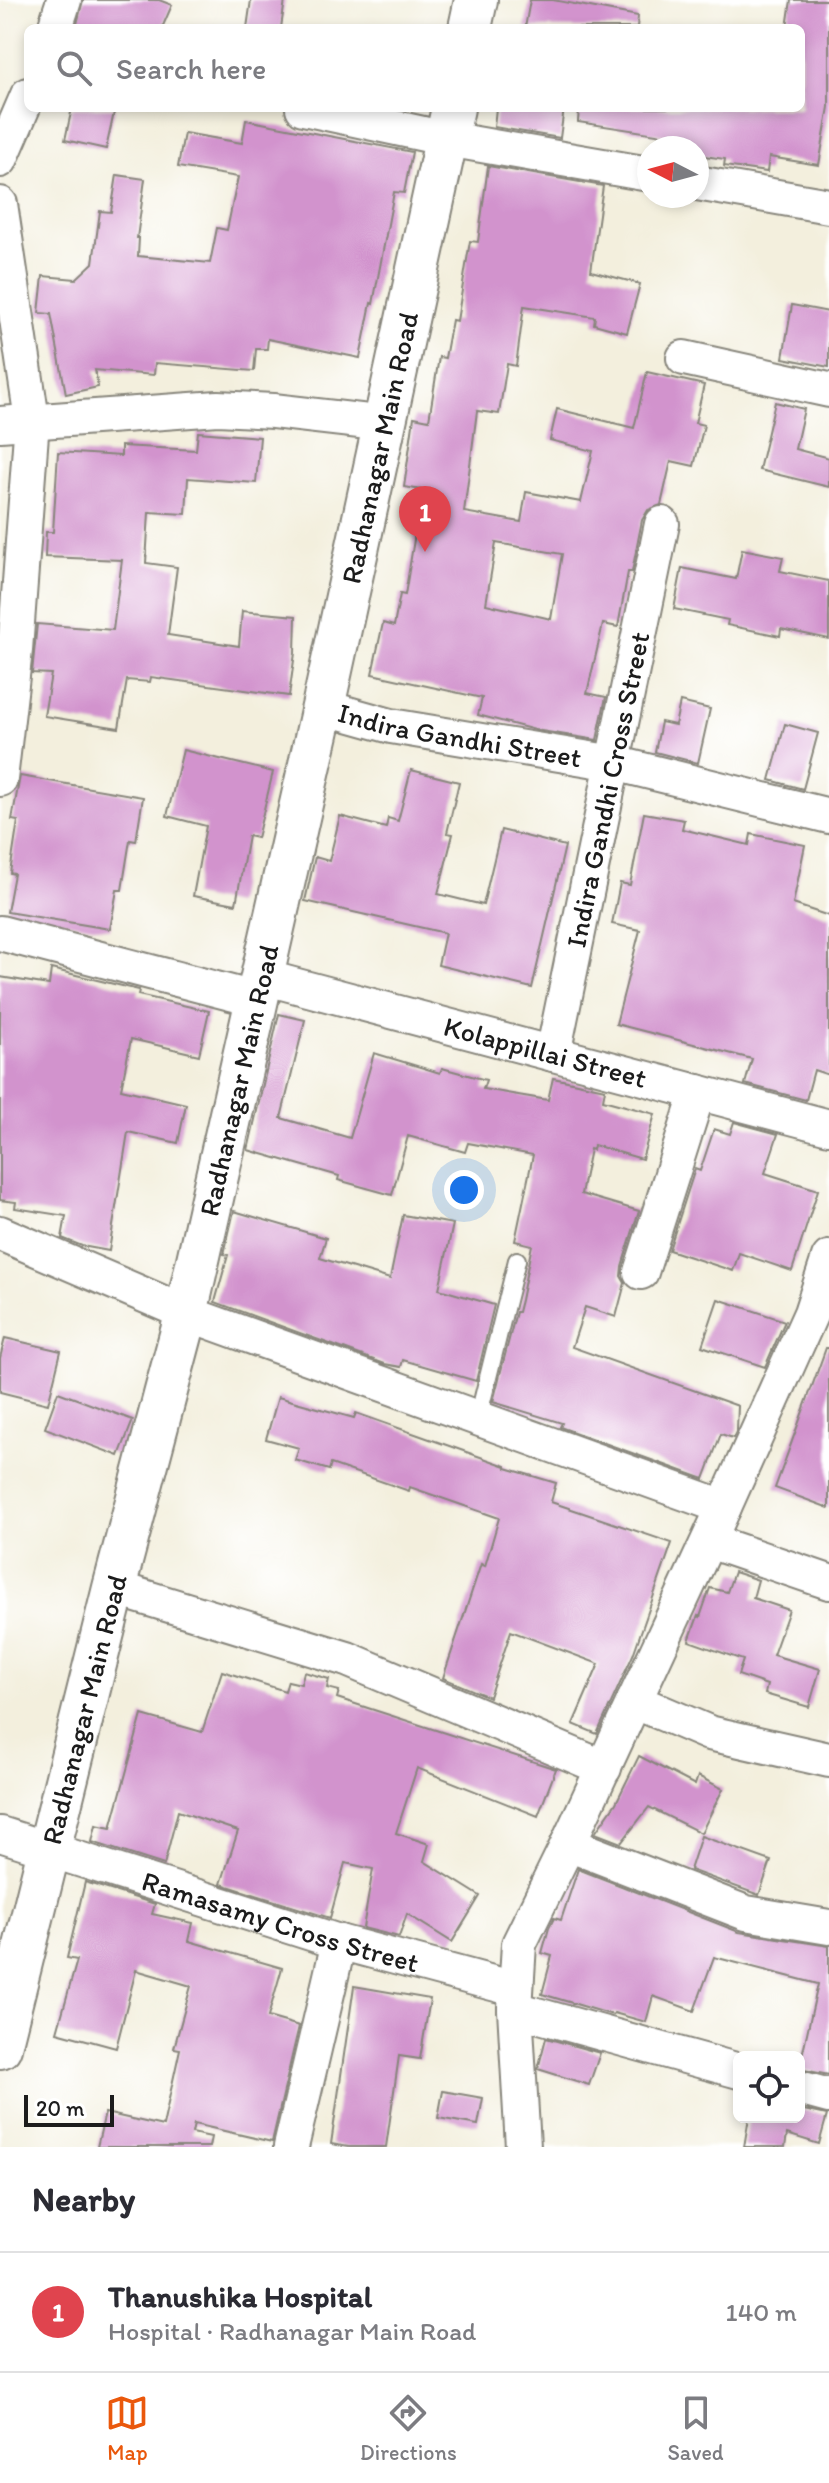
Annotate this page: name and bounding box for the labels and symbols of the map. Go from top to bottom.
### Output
north arrow [637,136,709,208]
street label: Radhanagar Main Road [333,308,425,587]
pin: 1 [399,486,451,552]
street label: Indira Gandhi Cross Street [558,629,656,950]
street label: Indira Gandhi Street [334,695,584,774]
street label: Radhanagar Main Road [192,941,286,1219]
street label: Kolappillai Street [440,1009,650,1095]
your location [444,1170,484,1210]
street label: Radhanagar Main Road [34,1570,134,1848]
street label: Ramasamy Cross Street [138,1863,423,1980]
scale bar [24,2091,114,2127]

